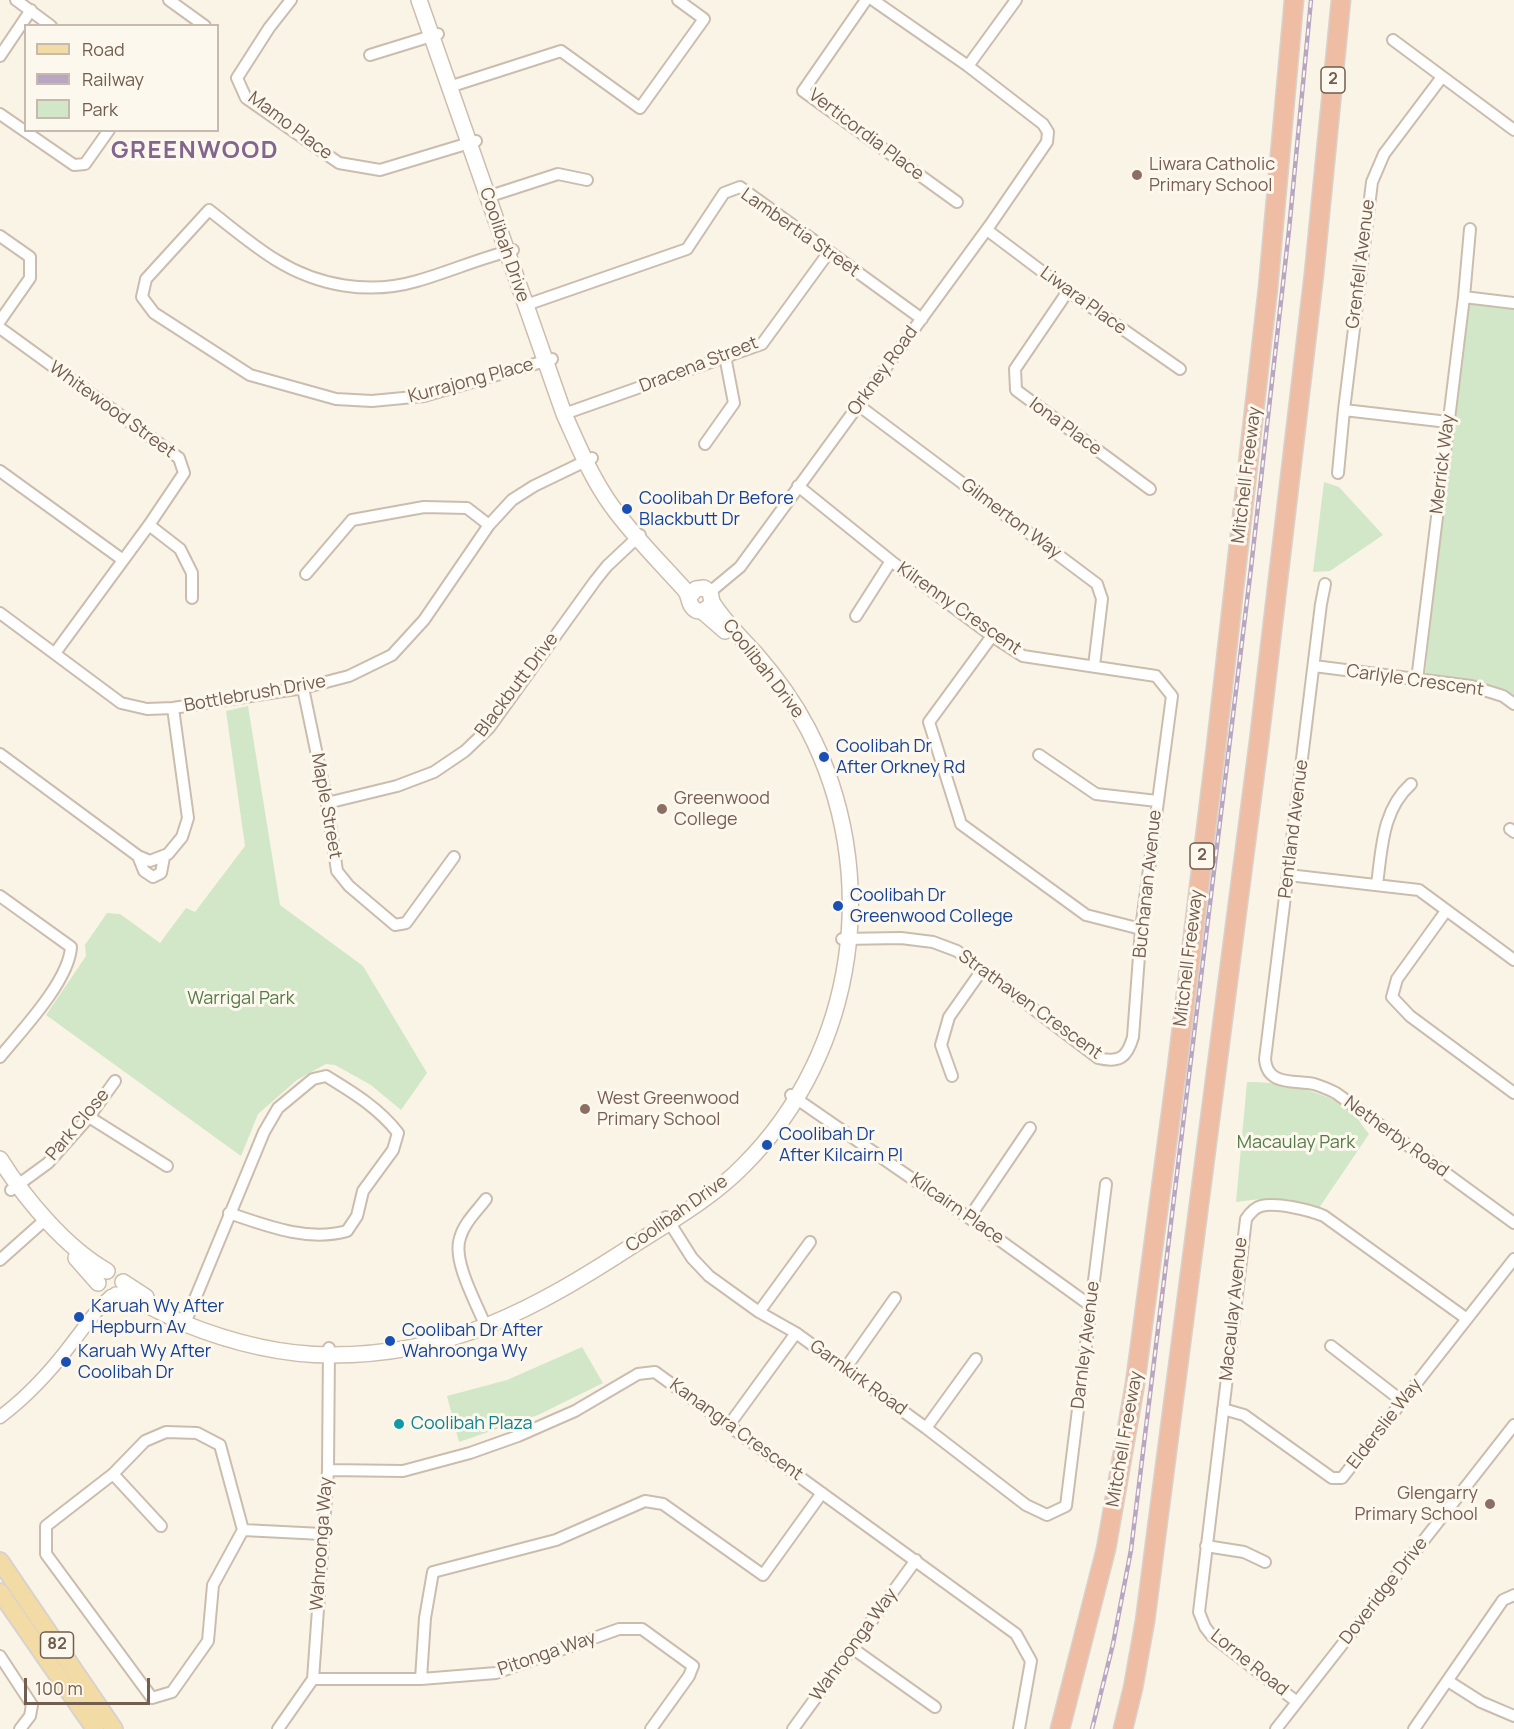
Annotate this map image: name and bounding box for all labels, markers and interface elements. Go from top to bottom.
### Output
legend [24,24,219,132]
text: Road [82,37,125,61]
text: Railway [82,67,144,91]
road number: 2 [1321,67,1345,93]
street label: Verticordia Place [804,85,928,185]
street label: Mamo Place [244,87,336,165]
text: Park [82,97,118,121]
district label: GREENWOOD [111,137,279,165]
place label: Liwara Catholic Primary School [1149,154,1275,196]
marker: Liwara Catholic Primary School [1130,168,1144,182]
street label: Lambertia Street [736,184,864,282]
street label: Coolibah Drive [474,185,534,305]
street label: Grenfell Avenue [1342,198,1380,330]
street label: Liwara Place [1036,262,1130,340]
street label: Orkney Road [843,322,923,420]
street label: Dracena Street [637,332,761,398]
street label: Kurrajong Place [406,354,536,408]
street label: Whitewood Street [45,357,179,463]
street label: Iona Place [1024,393,1106,461]
street label: Mitchell Freeway [1228,405,1266,545]
street label: Merrick Way [1426,413,1460,515]
street label: Gilmerton Way [957,474,1065,564]
place label: Coolibah Dr Before Blackbutt Dr [639,488,794,530]
marker: Coolibah Dr Before Blackbutt Dr [620,502,634,516]
street label: Kilrenny Crescent [893,558,1025,660]
street label: Coolibah Drive [718,615,808,723]
street label: Blackbutt Drive [471,629,563,741]
street label: Carlyle Crescent [1345,661,1485,701]
street label: Bottlebrush Drive [183,671,327,717]
place label: Coolibah Dr After Orkney Rd [836,736,965,778]
marker: Coolibah Dr After Orkney Rd [817,750,831,764]
street label: Maple Street [306,751,346,861]
street label: Pentland Avenue [1275,758,1313,900]
place label: Greenwood College [674,788,770,830]
marker: Greenwood College [655,802,669,816]
street label: Buchanan Avenue [1129,809,1167,959]
road number: 2 [1190,843,1214,869]
place label: Coolibah Dr Greenwood College [850,885,1013,928]
street label: Mitchell Freeway [1170,888,1208,1028]
marker: Coolibah Dr Greenwood College [831,899,845,913]
street label: Strathaven Crescent [954,946,1106,1064]
park label: Warrigal Park [187,988,295,1010]
street label: Park Close [42,1085,114,1165]
place label: West Greenwood Primary School [597,1088,739,1130]
street label: Netherby Road [1340,1092,1452,1182]
marker: West Greenwood Primary School [578,1102,592,1116]
place label: Coolibah Dr After Kilcairn Pl [779,1124,903,1166]
park label: Macaulay Park [1237,1132,1355,1154]
marker: Coolibah Dr After Kilcairn Pl [760,1138,774,1152]
street label: Kilcairn Place [906,1169,1008,1249]
street label: Coolibah Drive [622,1171,732,1257]
street label: Macaulay Avenue [1216,1236,1252,1382]
street label: Darnley Avenue [1067,1280,1105,1410]
place label: Karuah Wy After Hepburn Av [91,1296,224,1338]
marker: Karuah Wy After Hepburn Av [72,1310,86,1324]
place label: Coolibah Dr After Wahroonga Wy [402,1320,543,1362]
marker: Coolibah Dr After Wahroonga Wy [383,1334,397,1348]
street label: Garnkirk Road [805,1336,911,1420]
place label: Karuah Wy After Coolibah Dr [78,1341,211,1384]
marker: Karuah Wy After Coolibah Dr [59,1355,73,1369]
street label: Mitchell Freeway [1102,1369,1148,1509]
street label: Kanangra Crescent [665,1374,807,1486]
street label: Elderslie Way [1343,1375,1427,1473]
place label: Coolibah Plaza [411,1413,533,1435]
marker: Coolibah Plaza [392,1417,406,1431]
street label: Wahroonga Way [307,1476,337,1612]
place label: Glengarry Primary School [1354,1483,1478,1526]
marker: Glengarry Primary School [1483,1497,1497,1511]
street label: Doveridge Drive [1336,1533,1432,1649]
street label: Wahroonga Way [806,1584,902,1706]
street label: Lorne Road [1206,1625,1292,1701]
street label: Pitonga Way [495,1627,599,1681]
road number: 82 [40,1632,74,1658]
scale bar [27,1666,153,1704]
text: 100 m [35,1676,83,1700]

